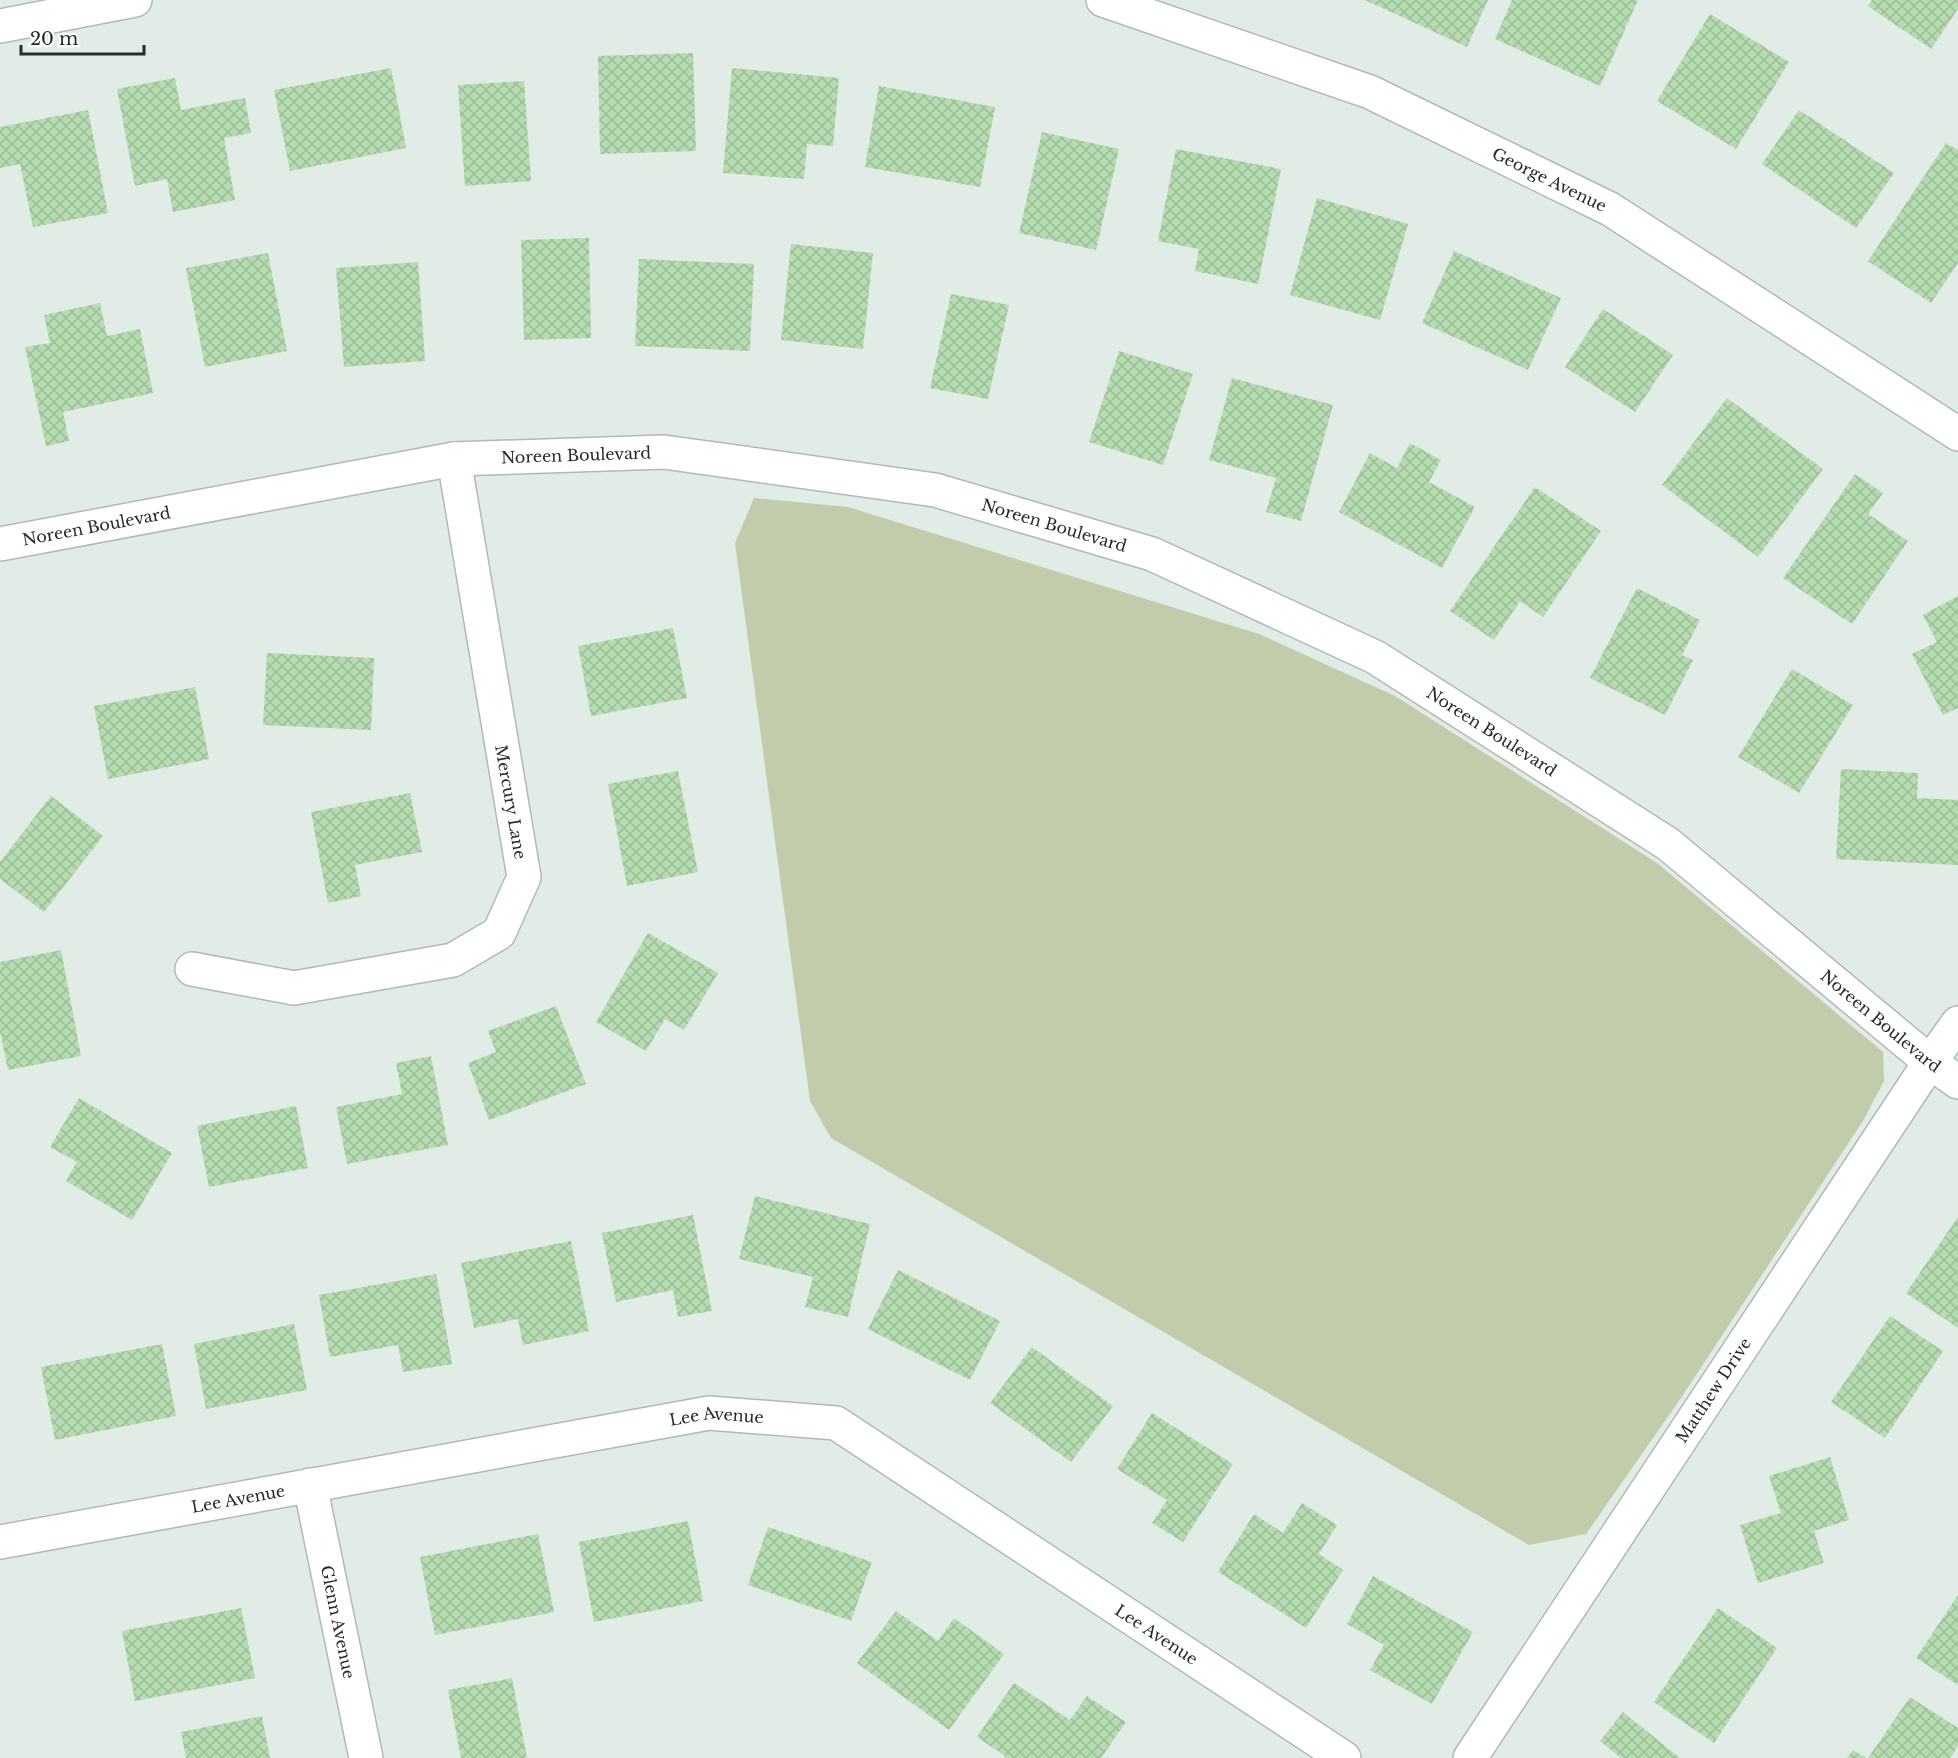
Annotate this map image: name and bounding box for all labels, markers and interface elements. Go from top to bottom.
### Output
scale bar [21,18,144,56]
text: 20 m [30,28,78,50]
street label: George Avenue [1489,143,1610,216]
street label: Noreen Boulevard [501,442,652,467]
street label: Noreen Boulevard [979,494,1129,556]
street label: Noreen Boulevard [21,502,172,550]
street label: Noreen Boulevard [1423,683,1561,780]
street label: Mercury Lane [491,743,531,861]
street label: Noreen Boulevard [1817,965,1945,1077]
street label: Matthew Drive [1671,1334,1755,1446]
street label: Lee Avenue [668,1402,764,1430]
street label: Lee Avenue [190,1480,287,1517]
street label: Glenn Avenue [317,1564,360,1681]
street label: Lee Avenue [1111,1600,1202,1669]

